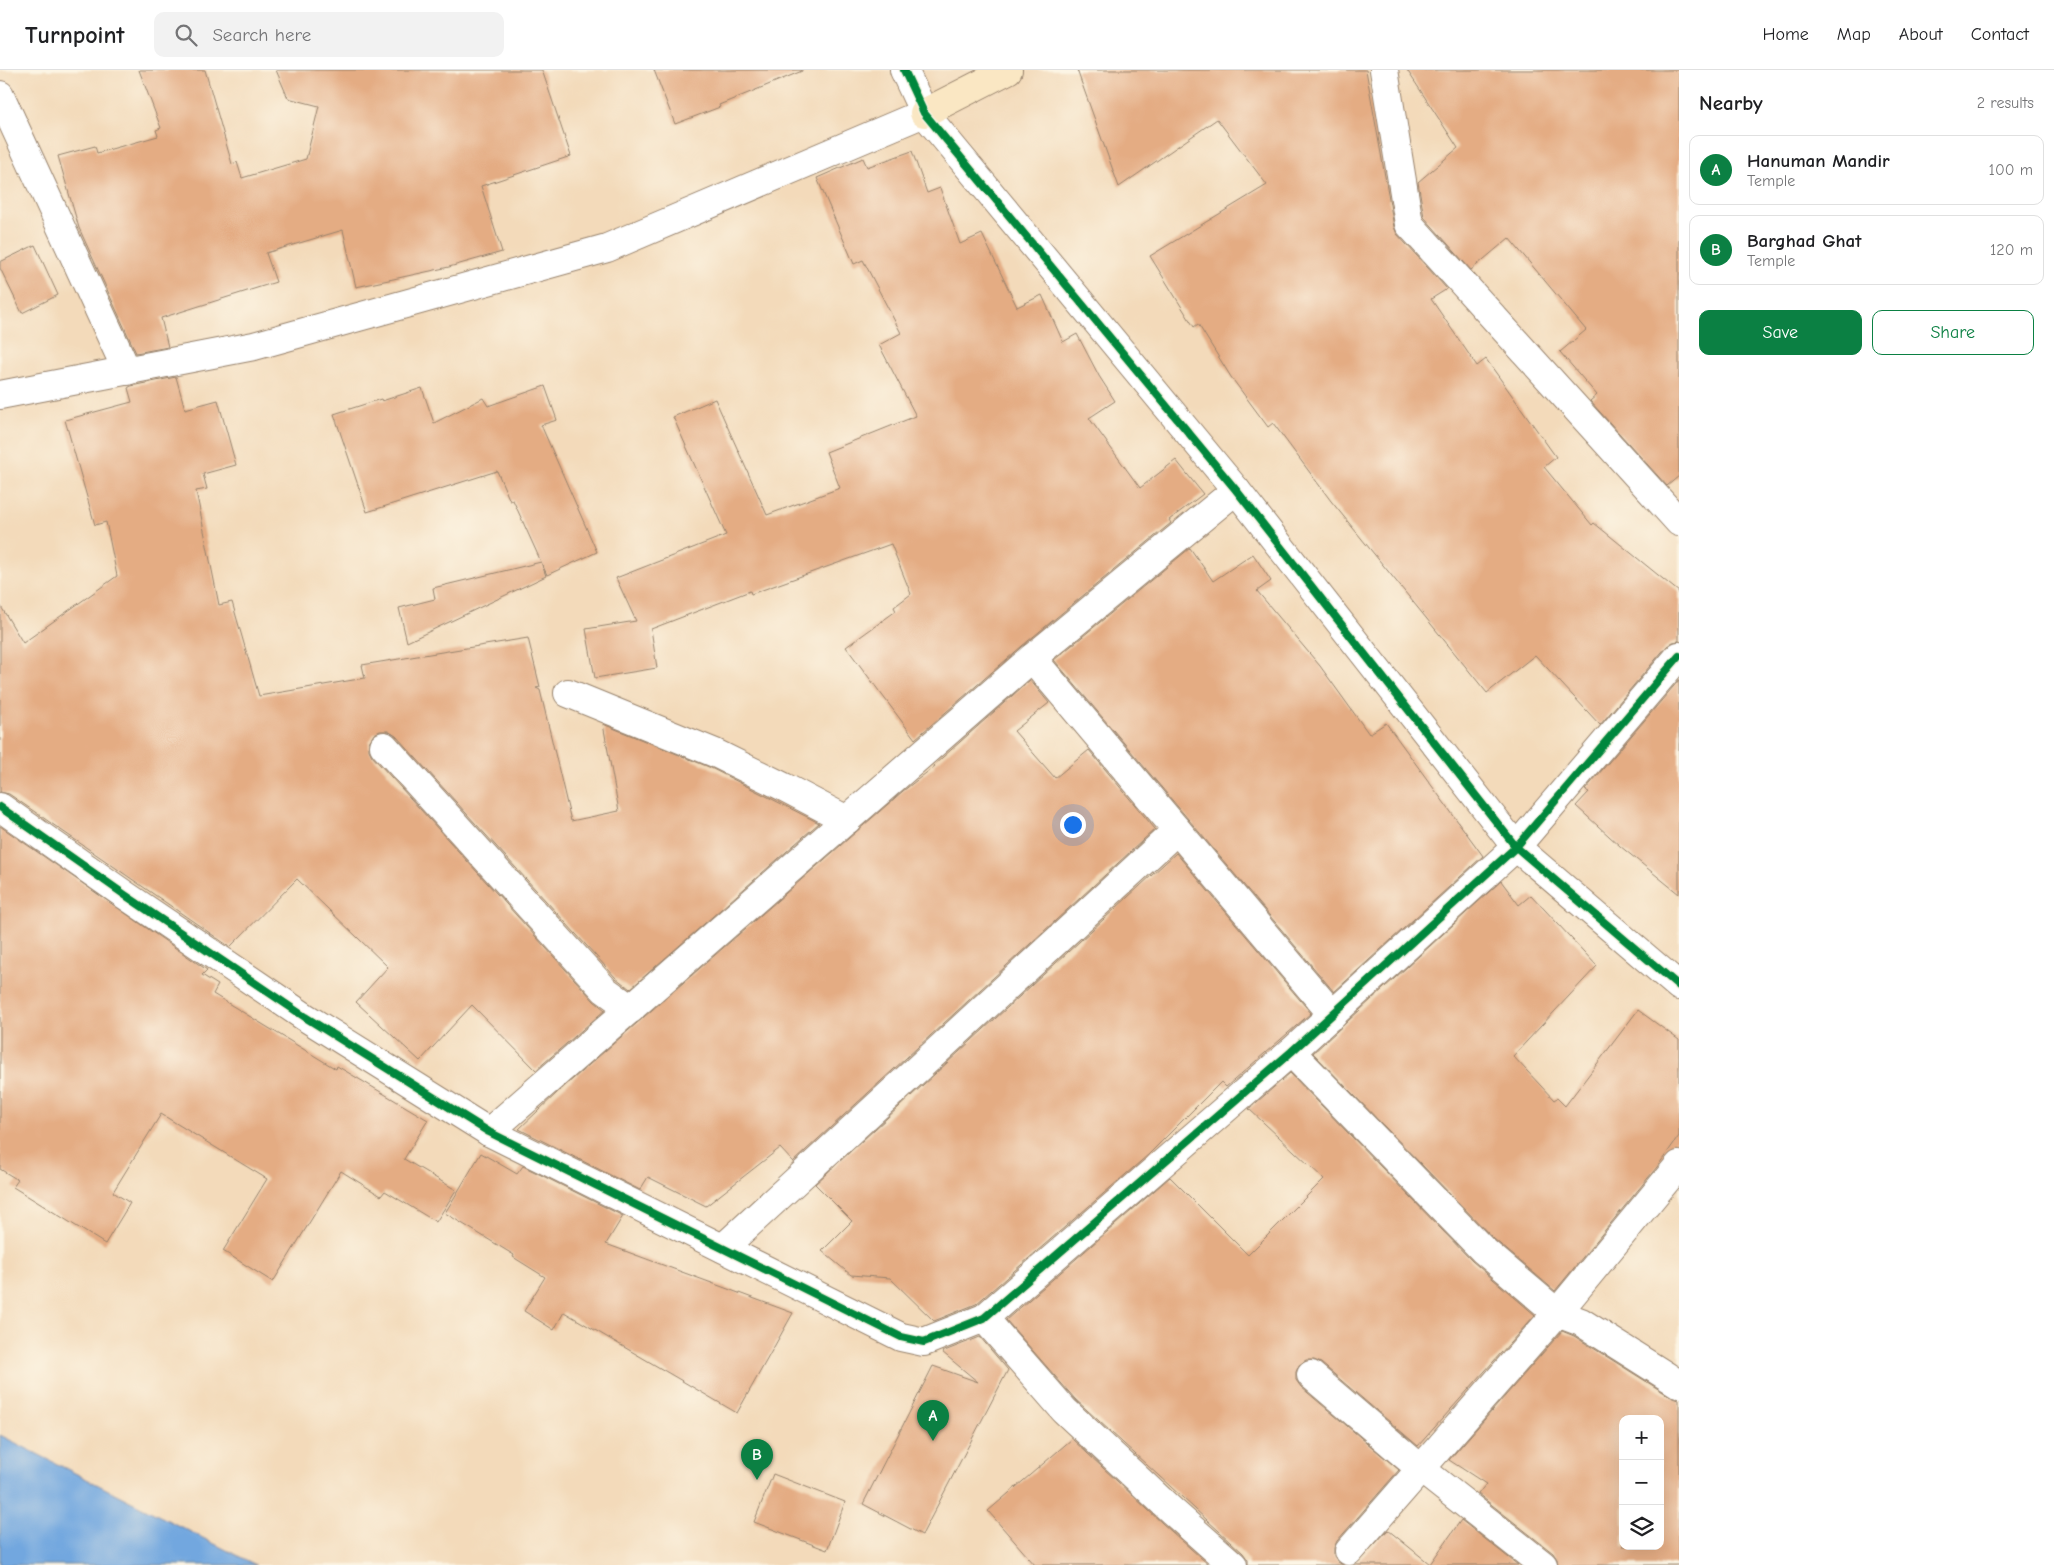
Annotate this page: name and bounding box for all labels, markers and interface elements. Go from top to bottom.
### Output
search box [154,12,504,57]
text: Turnpoint [25,21,124,49]
icon: search [172,21,200,49]
text: Search here [212,24,311,46]
text: Home [1762,24,1809,45]
text: Map [1837,24,1871,45]
text: About [1899,24,1943,45]
text: Contact [1971,24,2029,45]
text: Nearby [1699,91,1763,115]
text: 2 results [1977,94,2034,112]
text: Hanuman Mandir [1747,150,1890,172]
text: A [1712,161,1720,179]
text: 100 m [1989,161,2033,179]
text: Temple [1747,172,1795,190]
text: Barghad Ghat [1747,230,1861,252]
text: B [1711,241,1721,259]
text: 120 m [1990,241,2033,259]
text: Temple [1747,252,1795,270]
button: Save [1699,310,1862,355]
button: Share [1872,310,2034,355]
your location [1060,812,1086,838]
pin: A [917,1400,949,1441]
map controls [1619,1415,1664,1550]
button: + [1619,1415,1664,1460]
pin: B [741,1439,773,1480]
button: − [1619,1460,1664,1505]
button: layers [1619,1505,1664,1550]

